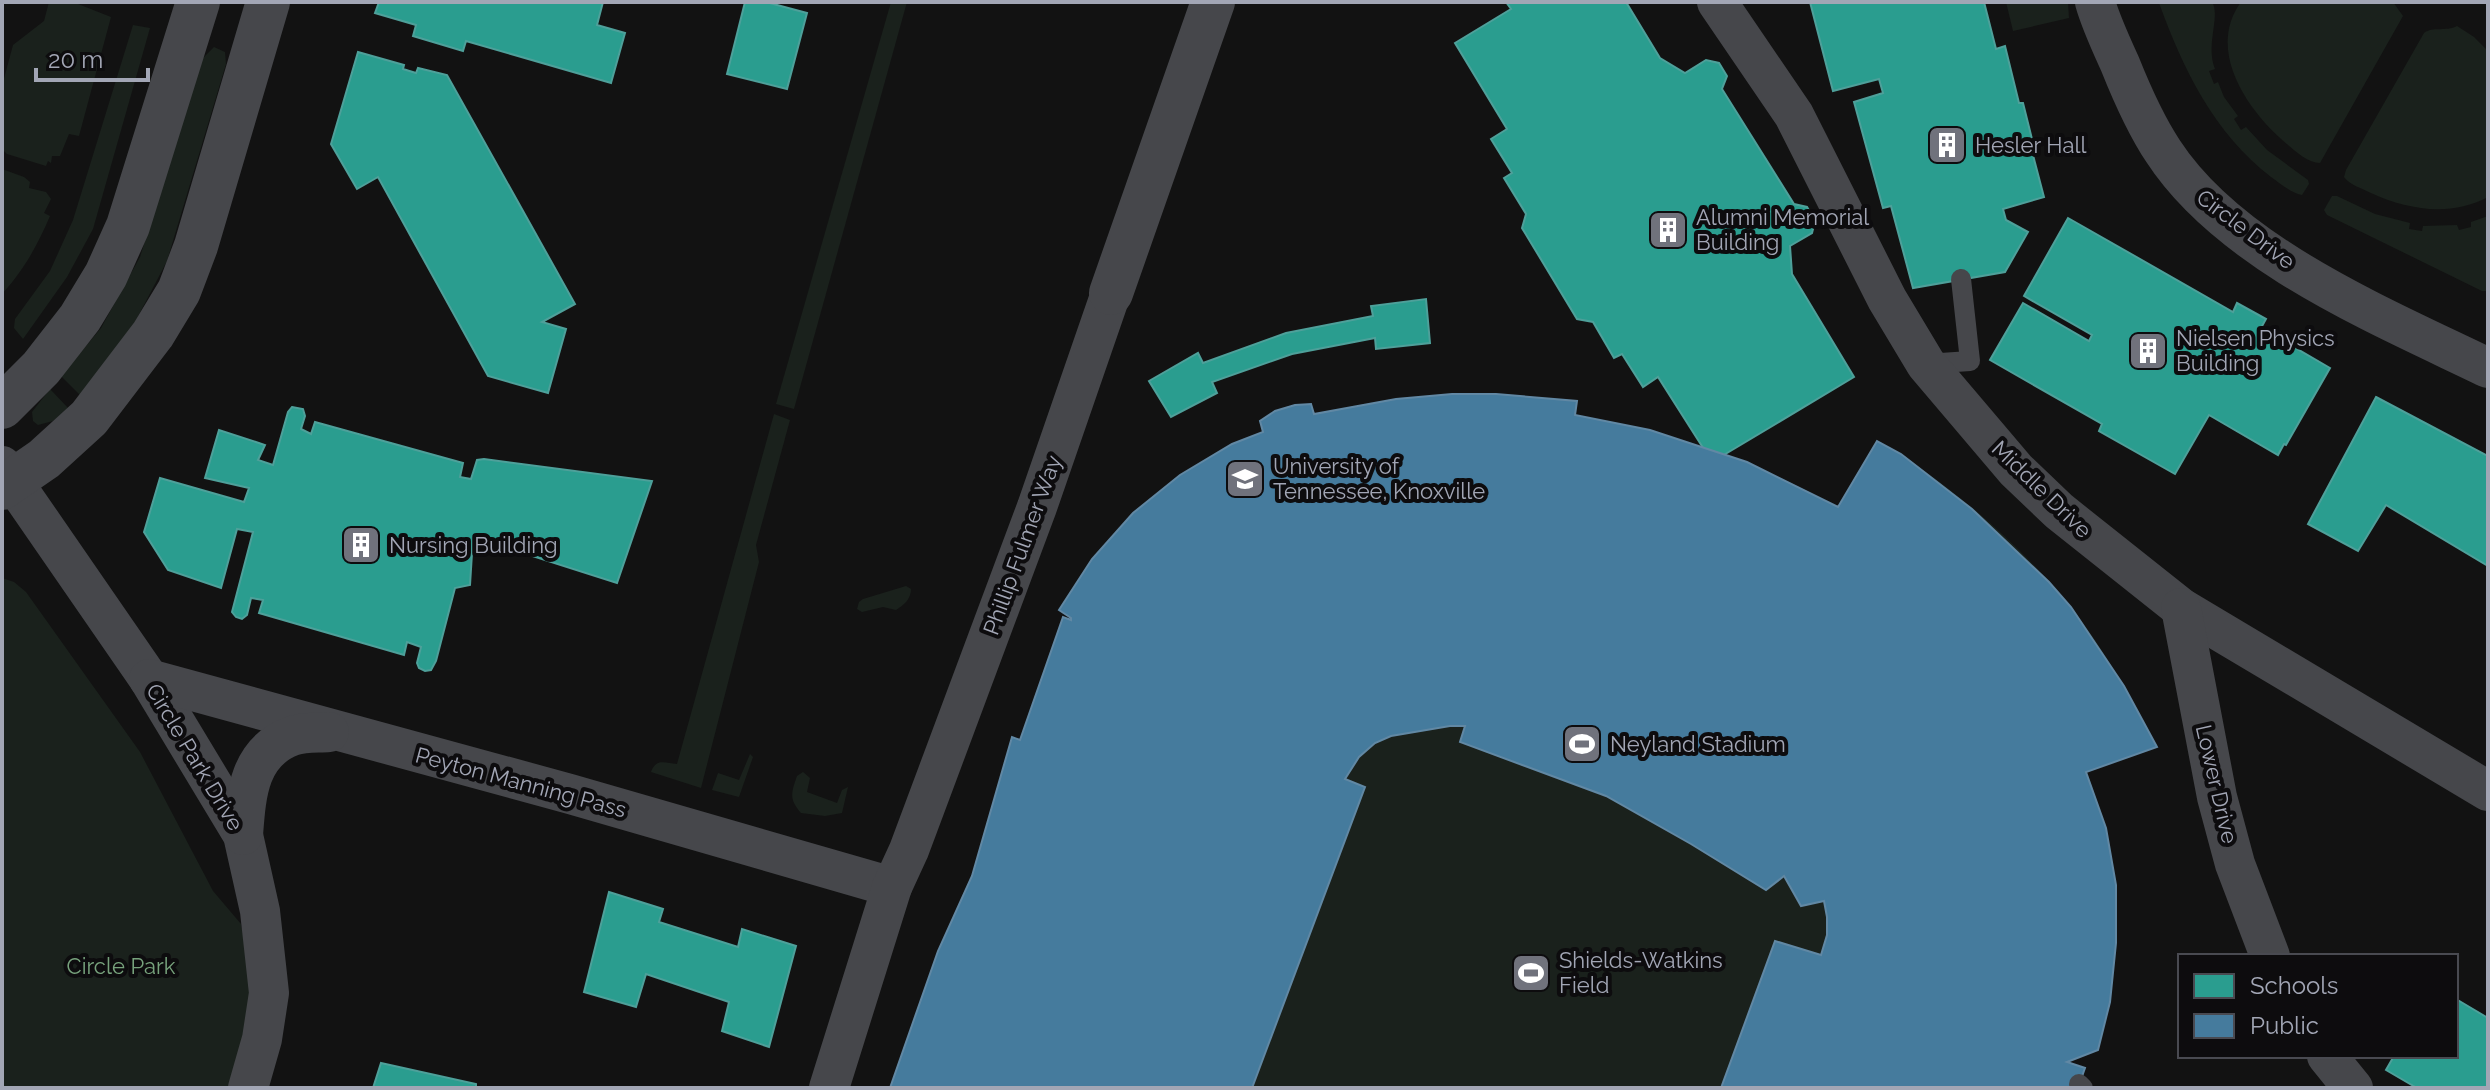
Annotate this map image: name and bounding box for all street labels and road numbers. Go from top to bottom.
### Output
street label: Circle Drive [2192,184,2300,274]
street label: Middle Drive [1987,435,2097,543]
street label: Phillip Fulmer Way [977,452,1067,638]
street label: Circle Park Drive [141,679,249,835]
street label: Lower Drive [2191,722,2243,846]
street label: Peyton Manning Pass [413,741,629,823]

